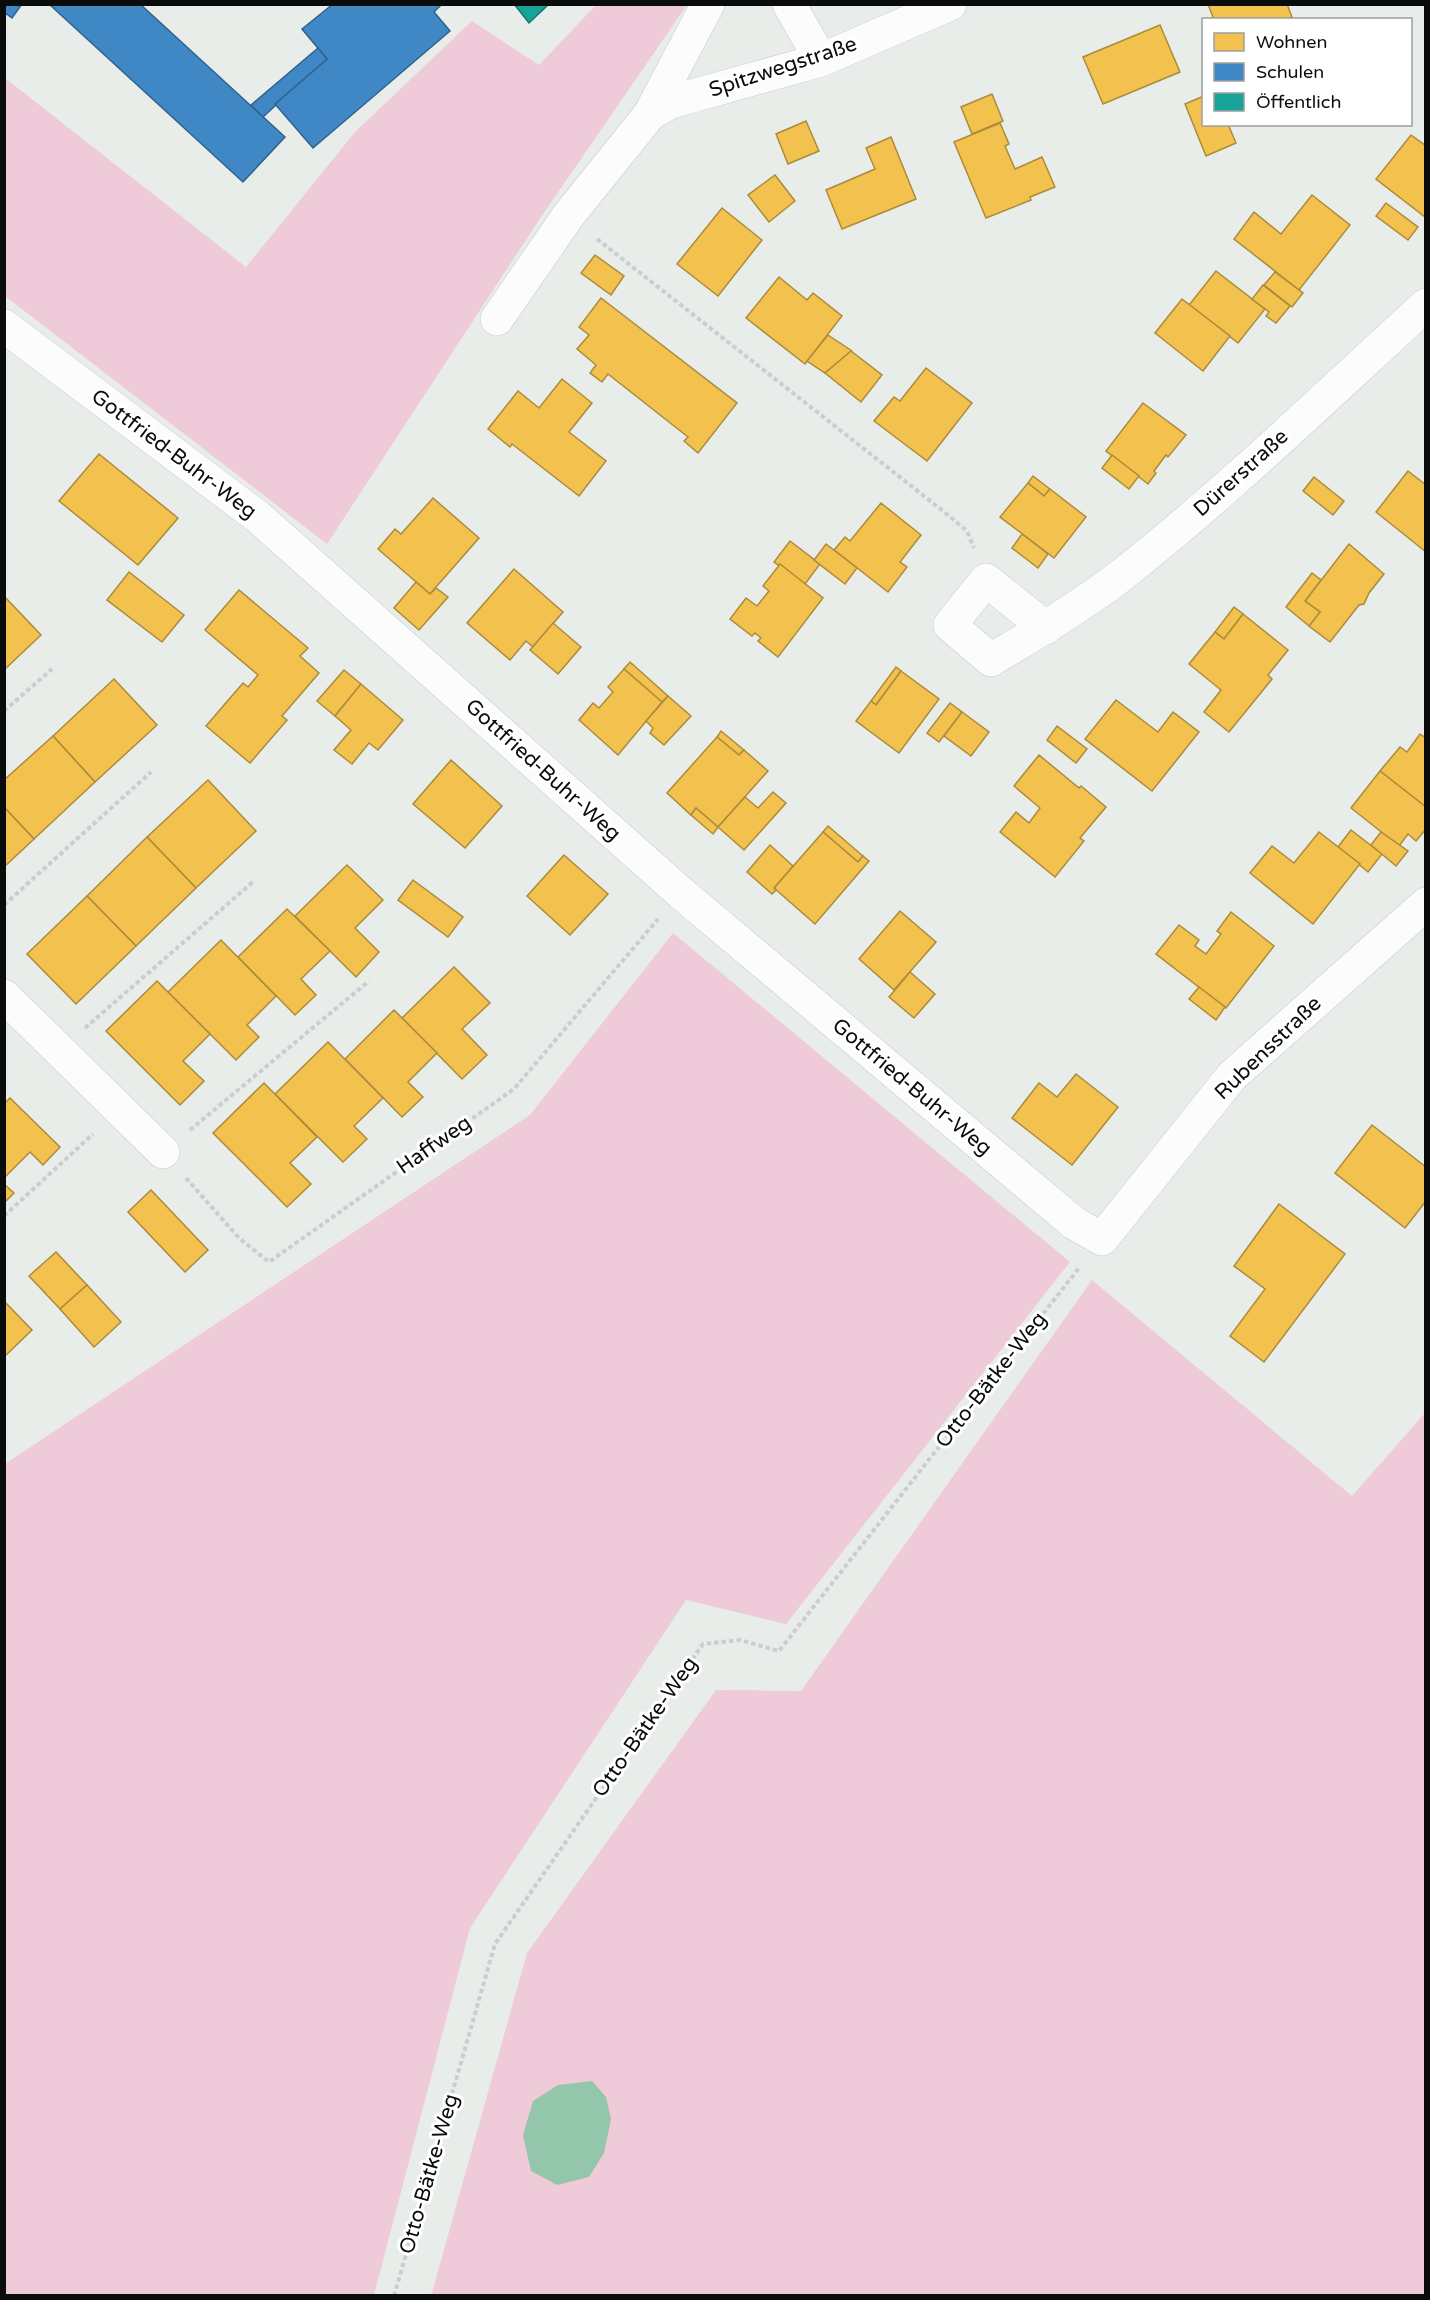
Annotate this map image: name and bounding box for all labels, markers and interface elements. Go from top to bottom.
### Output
legend [1202,18,1412,126]
street label: Spitzwegstraße [706,31,860,103]
text: Wohnen [1256,31,1327,53]
text: Schulen [1256,61,1324,83]
text: Öffentlich [1256,91,1341,113]
street label: Gottfried-Buhr-Weg [86,384,262,524]
street label: Dürerstraße [1189,424,1293,522]
street label: Gottfried-Buhr-Weg [460,694,626,846]
street label: Rubensstraße [1210,991,1326,1105]
street label: Gottfried-Buhr-Weg [827,1013,997,1161]
street label: Haffweg [392,1110,476,1180]
street label: Otto-Bätke-Weg [930,1307,1052,1453]
street label: Otto-Bätke-Weg [587,1652,703,1802]
street label: Otto-Bätke-Weg [394,2091,464,2257]

